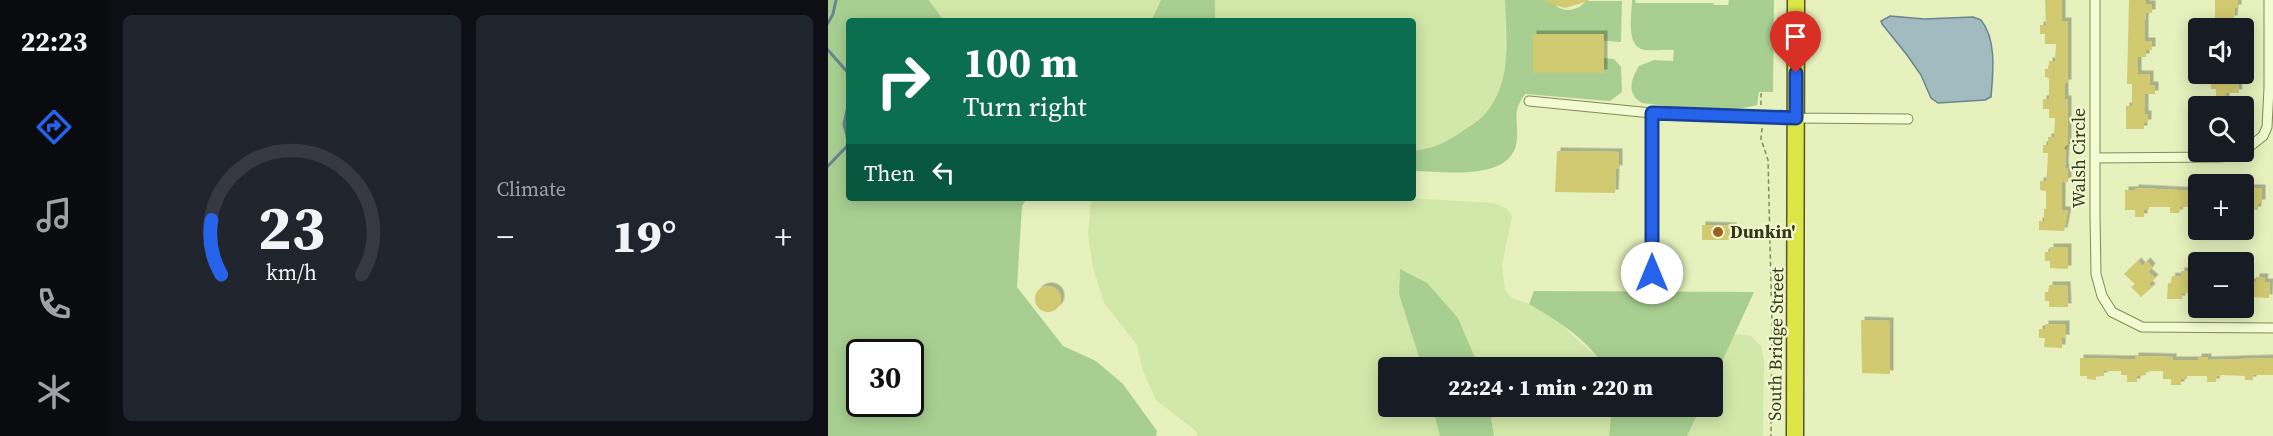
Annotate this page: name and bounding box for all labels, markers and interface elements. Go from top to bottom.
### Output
pin [1770,11,1821,73]
map controls [2188,18,2254,318]
button: sound [2188,18,2254,84]
icon: arrive [1779,20,1812,53]
text: 22:23 [21,23,87,60]
text: 100 m [963,33,1078,91]
icon: right [864,42,942,120]
text: Turn right [963,88,1087,125]
button: search [2188,96,2254,162]
icon: directions [33,106,75,148]
street label: Walsh Circle [2066,108,2091,208]
icon: left [927,156,960,189]
text: Then [864,158,915,188]
button: + [2188,174,2254,240]
text: Climate [497,175,566,203]
text: 23 [258,184,326,270]
icon: music [33,194,75,236]
text: 19° [612,205,676,267]
text: − [497,214,514,259]
text: + [774,214,792,259]
place label: Dunkin' [1730,219,1795,244]
marker: Dunkin' [1711,225,1725,239]
position arrow [1620,241,1684,305]
button: − [2188,252,2254,318]
text: km/h [266,258,317,287]
street label: South Bridge Street [1762,267,1789,421]
icon: phone [33,283,75,325]
speed limit sign: 30 [846,339,924,417]
icon: climate [33,371,75,413]
text: 22:24 · 1 min · 220 m [1448,372,1653,402]

